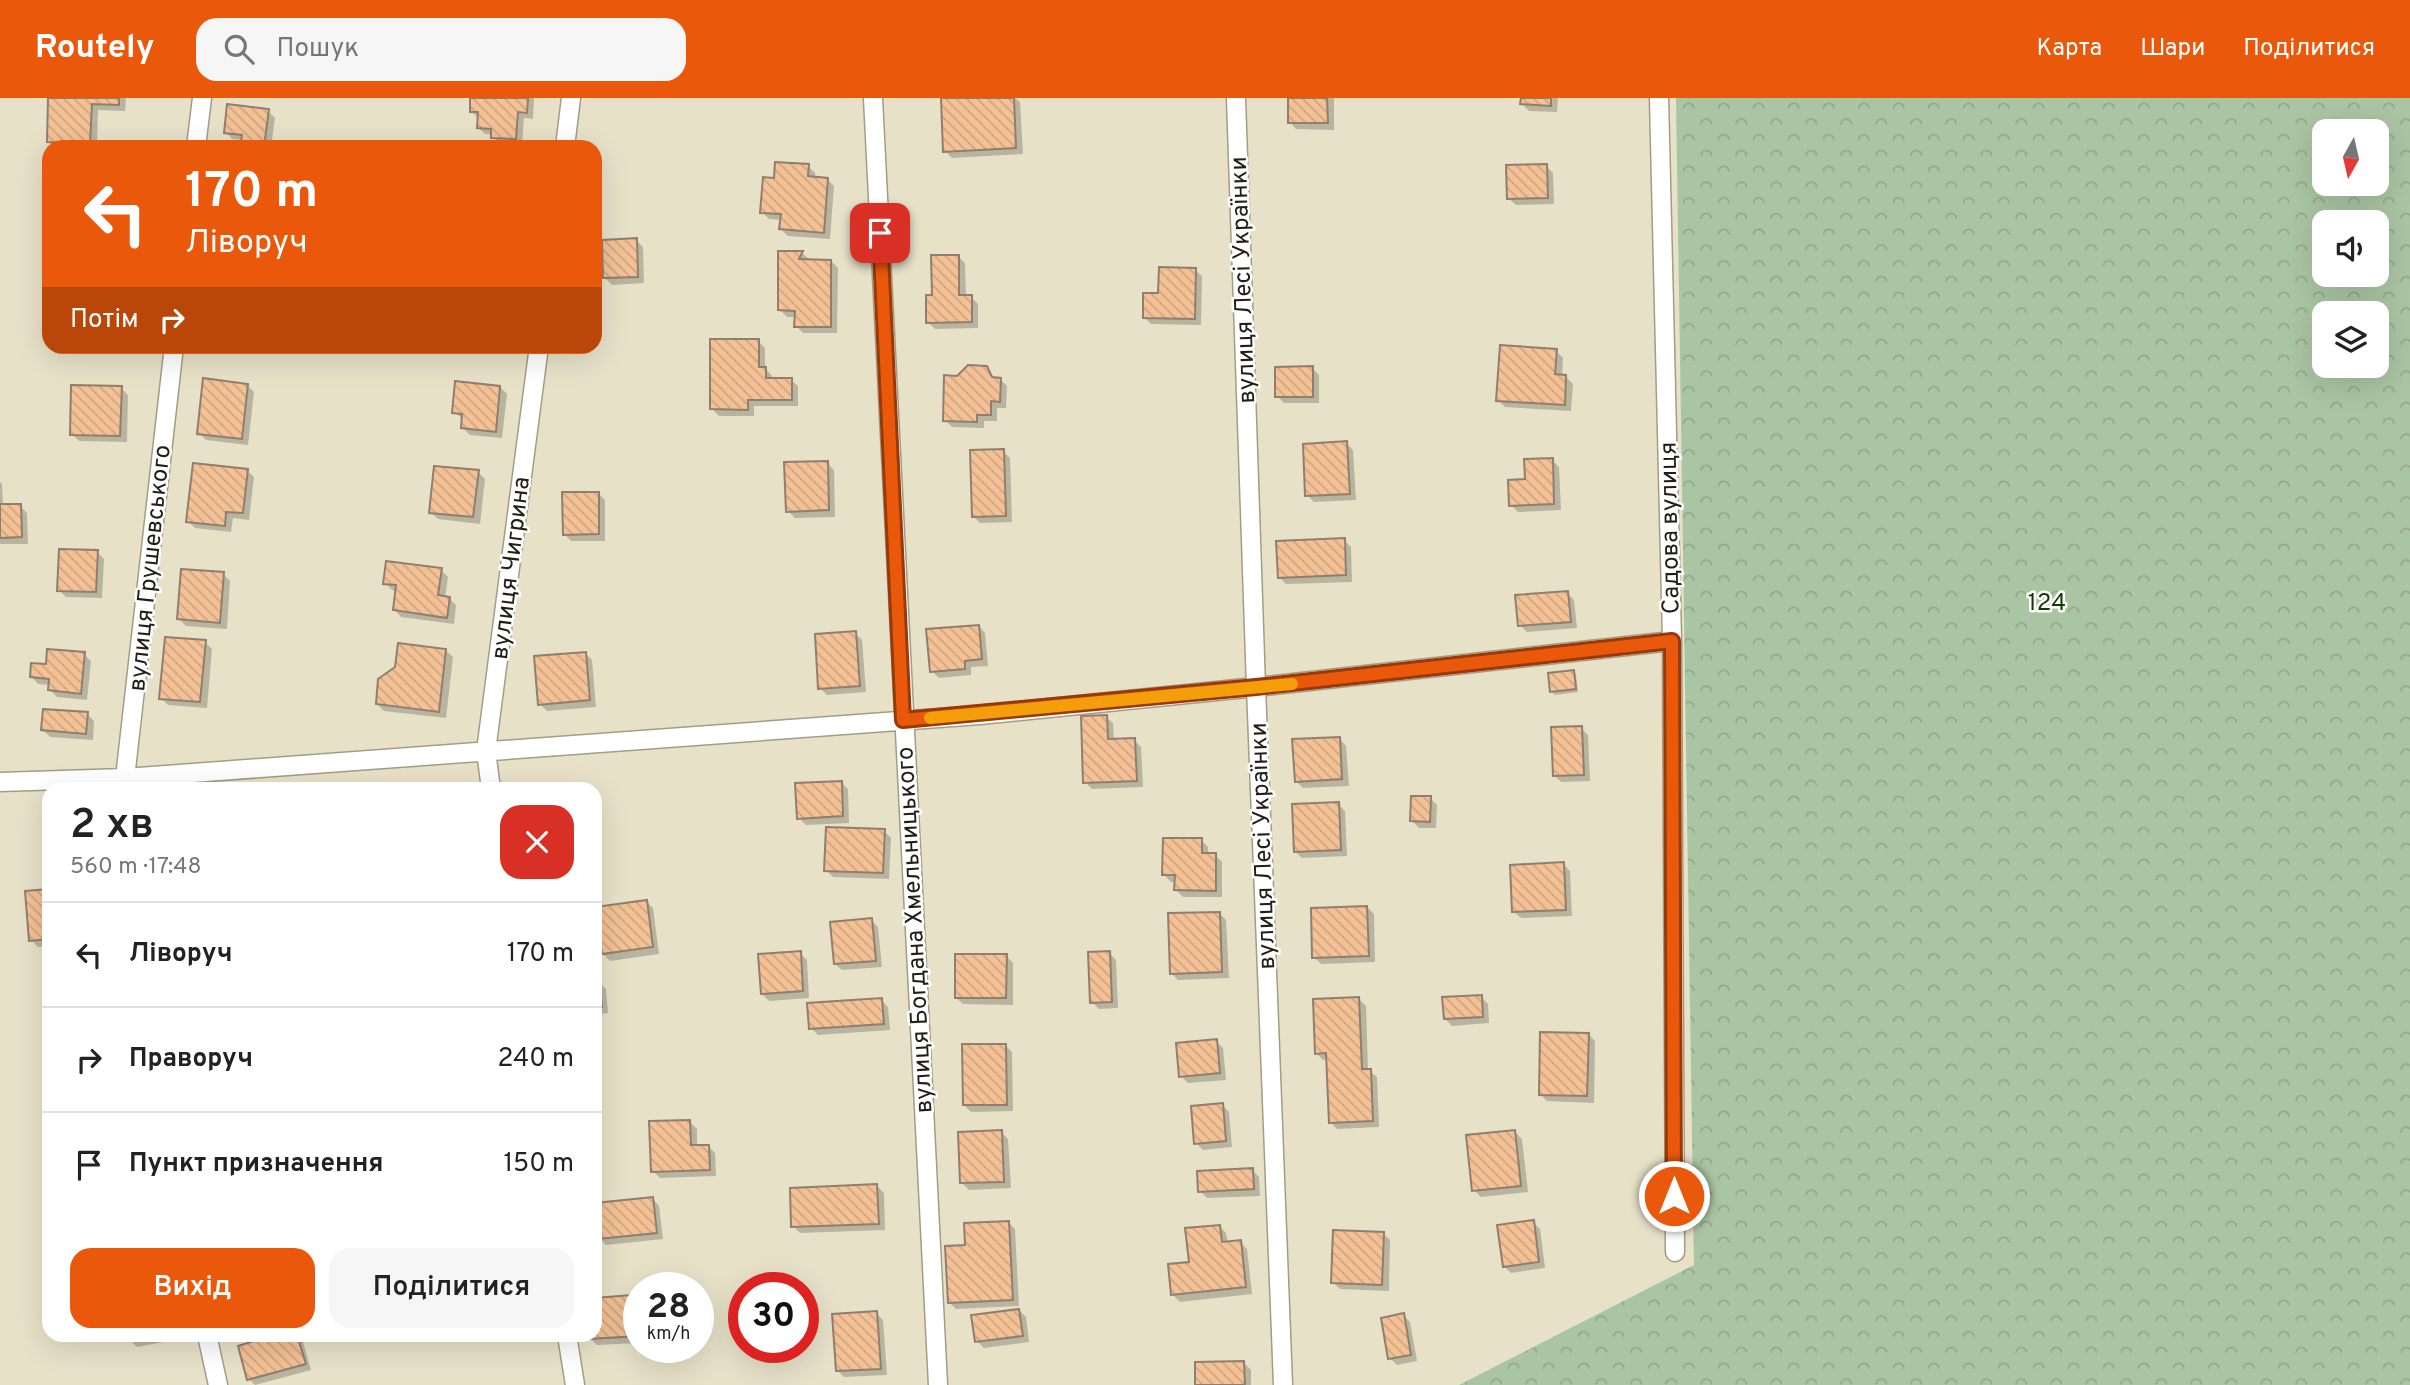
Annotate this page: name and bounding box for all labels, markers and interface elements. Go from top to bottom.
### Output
search box [196,18,686,81]
text: Routely [35,28,154,70]
icon: search [220,30,258,68]
text: Пошук [276,33,359,66]
text: Карта [2037,34,2102,64]
text: Шари [2140,34,2205,64]
text: Поділитися [2243,34,2375,64]
north arrow [2312,119,2389,196]
map controls [2312,119,2389,378]
street label: вулиця Лесі Українки [1225,156,1263,404]
text: 170 m [185,163,318,225]
icon: left [70,168,161,259]
pin [850,203,910,263]
button: sound [2312,210,2389,287]
icon: arrive [861,214,899,252]
text: Ліворуч [185,224,308,264]
icon: right [153,301,191,339]
button: layers [2312,301,2389,378]
text: Потім [70,304,139,337]
street label: Садова вулиця [1654,442,1688,614]
street label: вулиця Грушевського [123,444,179,693]
street label: вулиця Чигрина [486,475,538,661]
park label: 124 [2028,589,2066,619]
street label: вулиця Лесі Українки [1245,722,1283,970]
street label: вулиця Богдана Хмельницького [891,746,941,1114]
text: 2 хв [70,800,154,853]
button: close [500,805,574,879]
text: 560 m · 17:48 [70,853,202,882]
icon: left [70,936,108,974]
text: Ліворуч [129,938,232,971]
text: 170 m [507,938,574,971]
icon: right [70,1041,108,1079]
text: Праворуч [129,1043,253,1076]
text: 240 m [497,1043,574,1076]
icon: arrive [70,1146,108,1184]
text: Пункт призначення [129,1148,383,1181]
text: 150 m [503,1148,574,1181]
position arrow [1637,1159,1711,1233]
button: Вихід [70,1248,315,1328]
button: Поділитися [329,1248,574,1328]
speed limit sign: 30 [728,1272,819,1363]
text: 28 [647,1286,690,1330]
text: km/h [647,1323,690,1346]

